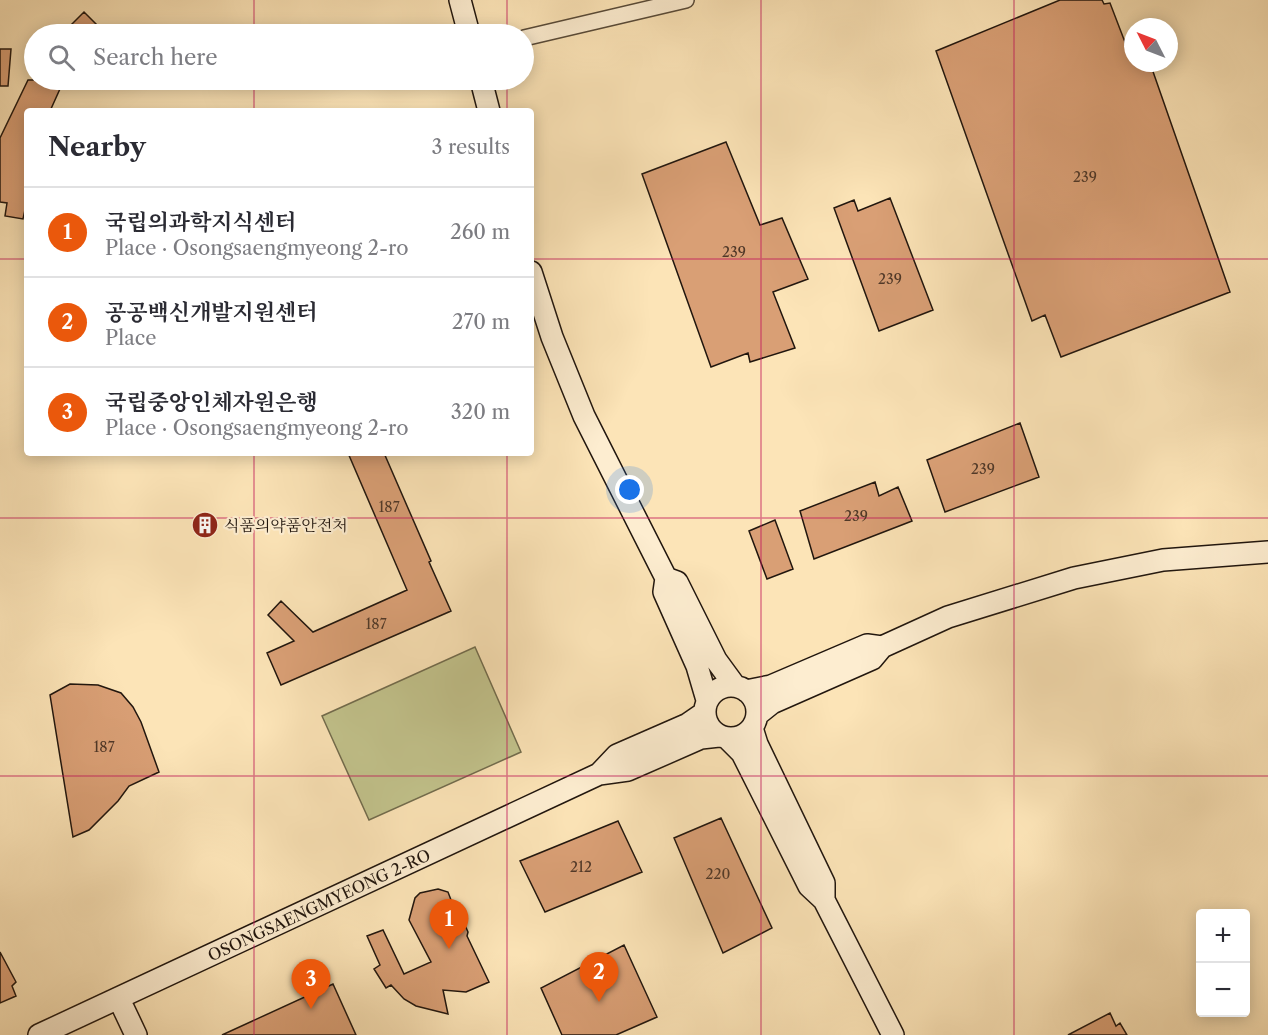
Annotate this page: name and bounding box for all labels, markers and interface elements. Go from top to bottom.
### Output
north arrow [1124,18,1178,72]
search box [24,24,534,90]
icon: search [45,41,78,74]
text: Search here [93,44,218,71]
text: Nearby [48,131,146,163]
text: 3 results [432,135,510,159]
house number: 239 [1073,168,1097,186]
text: 국립의과학지식센터 [105,209,296,236]
text: 1 [63,220,72,244]
text: 260 m [450,220,510,244]
text: Place · Osongsaengmyeong 2-ro [105,236,409,260]
house number: 239 [722,243,746,261]
house number: 239 [878,270,902,288]
text: 공공백신개발지원센터 [105,299,318,326]
text: 2 [62,310,73,334]
text: 270 m [452,310,510,334]
text: Place [105,326,156,350]
text: 국립중앙인체자원은행 [105,389,318,416]
text: 3 [62,400,73,424]
text: 320 m [451,400,510,424]
text: Place · Osongsaengmyeong 2-ro [105,416,409,440]
house number: 239 [971,460,995,478]
your location [615,475,644,504]
house number: 187 [378,498,400,516]
house number: 239 [844,507,868,525]
building icon: 식품의약품안전처 [190,510,220,540]
place label: 식품의약품안전처 [224,515,348,535]
house number: 187 [365,615,387,633]
house number: 187 [93,738,115,756]
street label: OSONGSAENGMYEONG 2-RO [205,845,433,965]
house number: 212 [570,858,592,876]
house number: 220 [706,865,731,883]
pin: 1 [430,900,468,949]
map controls [1196,909,1250,1017]
button: + [1196,909,1250,963]
pin: 2 [580,952,618,1002]
pin: 3 [292,960,330,1009]
button: − [1196,963,1250,1017]

